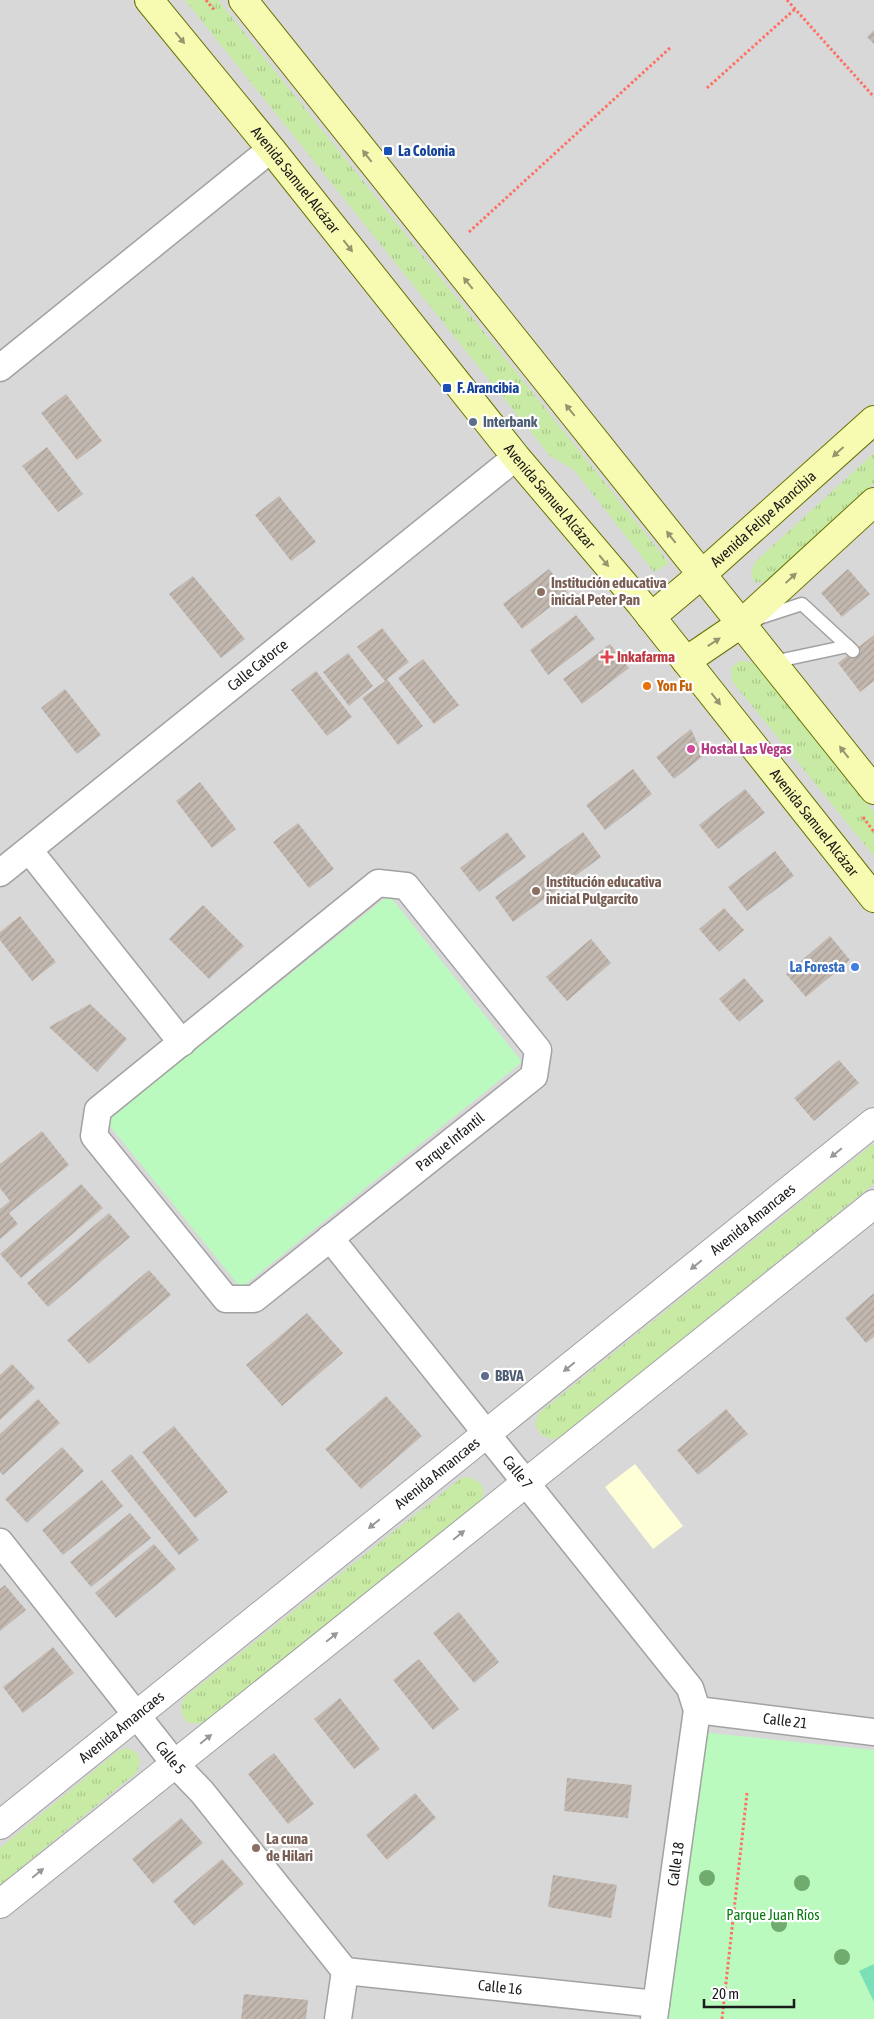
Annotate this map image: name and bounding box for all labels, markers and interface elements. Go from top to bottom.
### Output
one-way arrow [175,31,186,44]
street label: Avenida Samuel Alcázar [248,123,344,237]
place label: La Colonia [398,142,455,159]
marker: La Colonia [382,145,394,157]
one-way arrow [361,150,372,163]
one-way arrow [343,239,354,252]
one-way arrow [463,276,474,289]
place label: F. Arancibia [457,379,519,396]
marker: F. Arancibia [441,382,453,394]
one-way arrow [564,403,575,416]
place label: Interbank [483,413,538,430]
marker: Interbank [467,416,479,428]
street label: Avenida Samuel Alcázar [501,440,599,552]
one-way arrow [832,446,844,458]
street label: Avenida Felipe Arancibia [707,467,819,570]
one-way arrow [665,531,676,544]
one-way arrow [598,554,609,567]
one-way arrow [785,573,797,584]
place label: Institución educativa inicial Peter Pan [551,574,667,608]
marker: Institución educativa inicial Peter Pan [535,586,547,598]
street label: Calle Catorce [224,635,291,694]
one-way arrow [707,637,721,647]
place label: Inkafarma [617,648,675,665]
marker: Inkafarma [601,651,613,663]
place label: Yon Fu [656,677,692,694]
marker: Yon Fu [641,680,653,692]
one-way arrow [711,692,722,705]
place label: Hostal Las Vegas [701,740,792,757]
marker: Hostal Las Vegas [685,743,697,755]
one-way arrow [838,745,849,758]
street label: Avenida Samuel Alcázar [767,765,863,880]
place label: Institución educativa inicial Pulgarcito [546,873,662,907]
marker: Institución educativa inicial Pulgarcito [530,885,542,897]
place label: La Foresta [790,958,845,975]
marker: La Foresta [849,961,861,973]
street label: Parque Infantil [412,1109,487,1174]
one-way arrow [830,1147,843,1158]
street label: Avenida Amancaes [706,1180,798,1258]
one-way arrow [689,1260,702,1271]
one-way arrow [563,1362,576,1373]
place label: BBVA [495,1367,524,1384]
marker: BBVA [479,1370,491,1382]
street label: Avenida Amancaes [391,1434,483,1512]
street label: Calle 7 [499,1452,536,1492]
one-way arrow [368,1518,381,1529]
one-way arrow [452,1530,465,1541]
one-way arrow [326,1631,339,1642]
street label: Avenida Amancaes [75,1688,167,1766]
street label: Calle 21 [762,1709,809,1732]
one-way arrow [199,1733,212,1744]
street label: Calle 5 [152,1738,189,1778]
place label: La cuna de Hilari [266,1830,313,1864]
street label: Calle 18 [664,1841,687,1887]
marker: La cuna de Hilari [250,1842,262,1854]
one-way arrow [31,1868,44,1879]
park label: Parque Juan Ríos [726,1906,820,1923]
street label: Calle 16 [477,1976,523,1998]
scale bar [704,1976,794,2008]
text: 20 m [712,1985,739,2002]

